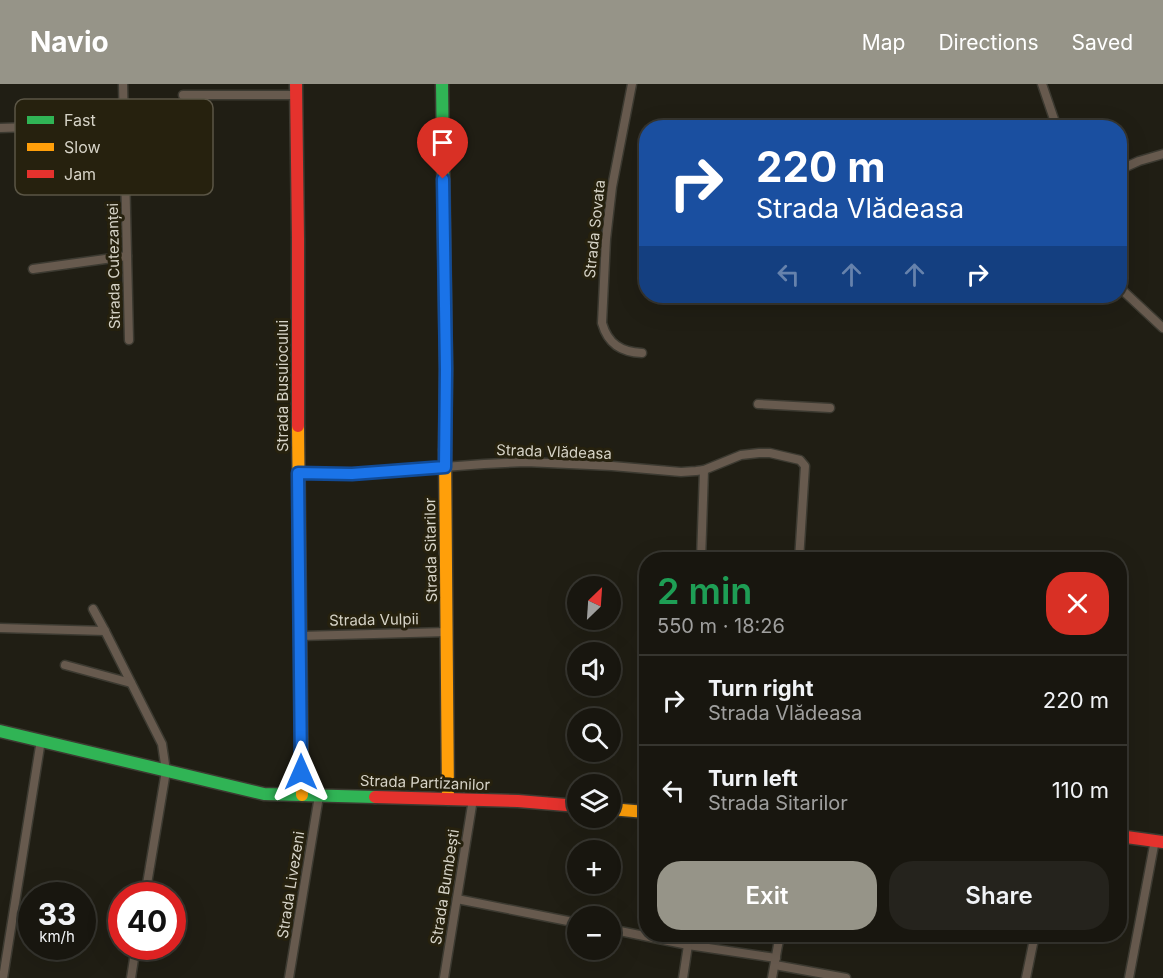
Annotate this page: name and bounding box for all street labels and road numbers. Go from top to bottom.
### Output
street label: Strada Sovata [580,179,609,279]
street label: Strada Cutezanței [103,203,124,329]
street label: Strada Busuiocului [273,320,292,452]
street label: Strada Vlădeasa [496,440,612,463]
street label: Strada Sitarilor [420,497,441,603]
street label: Strada Vulpii [329,609,419,630]
street label: Strada Partizanilor [360,771,491,794]
street label: Strada Bumbești [426,828,463,946]
street label: Strada Livezeni [273,830,308,940]

